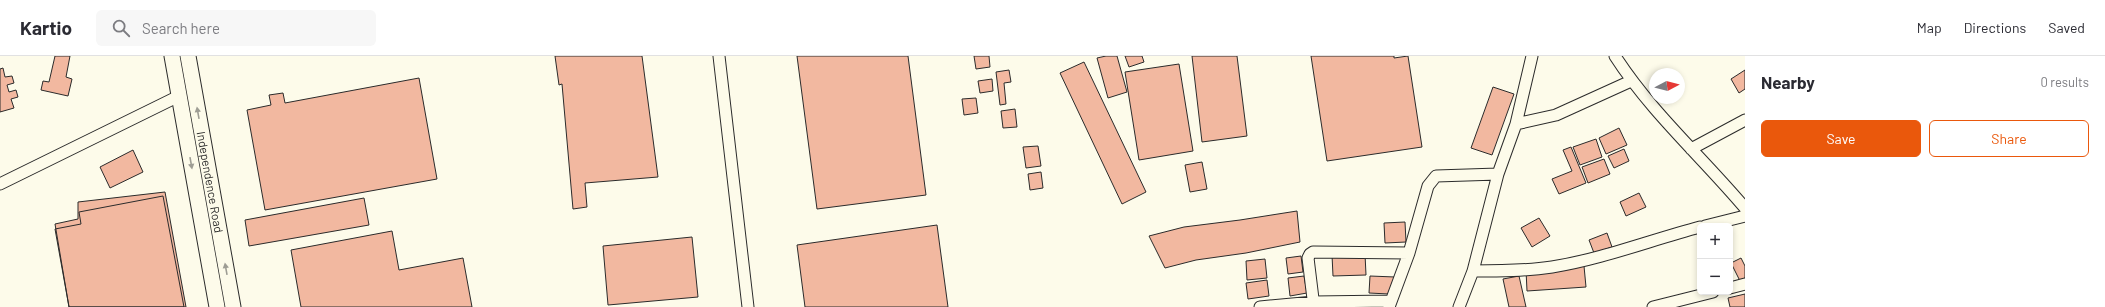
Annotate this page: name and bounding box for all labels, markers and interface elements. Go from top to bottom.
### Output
search box [96,10,376,46]
text: Kartio [20,16,72,39]
icon: search [110,17,132,39]
text: Search here [142,19,220,37]
text: Map [1917,19,1942,36]
text: Directions [1964,19,2026,36]
text: Saved [2048,19,2085,36]
north arrow [1649,68,1685,104]
text: Nearby [1761,72,1815,92]
text: 0 results [2040,74,2089,90]
one-way arrow [195,107,201,119]
button: Save [1761,120,1921,157]
button: Share [1929,120,2089,157]
street label: Independence Road [195,130,227,234]
one-way arrow [188,157,194,169]
map controls [1697,223,1733,295]
button: + [1697,223,1733,259]
button: − [1697,259,1733,295]
one-way arrow [223,262,229,275]

